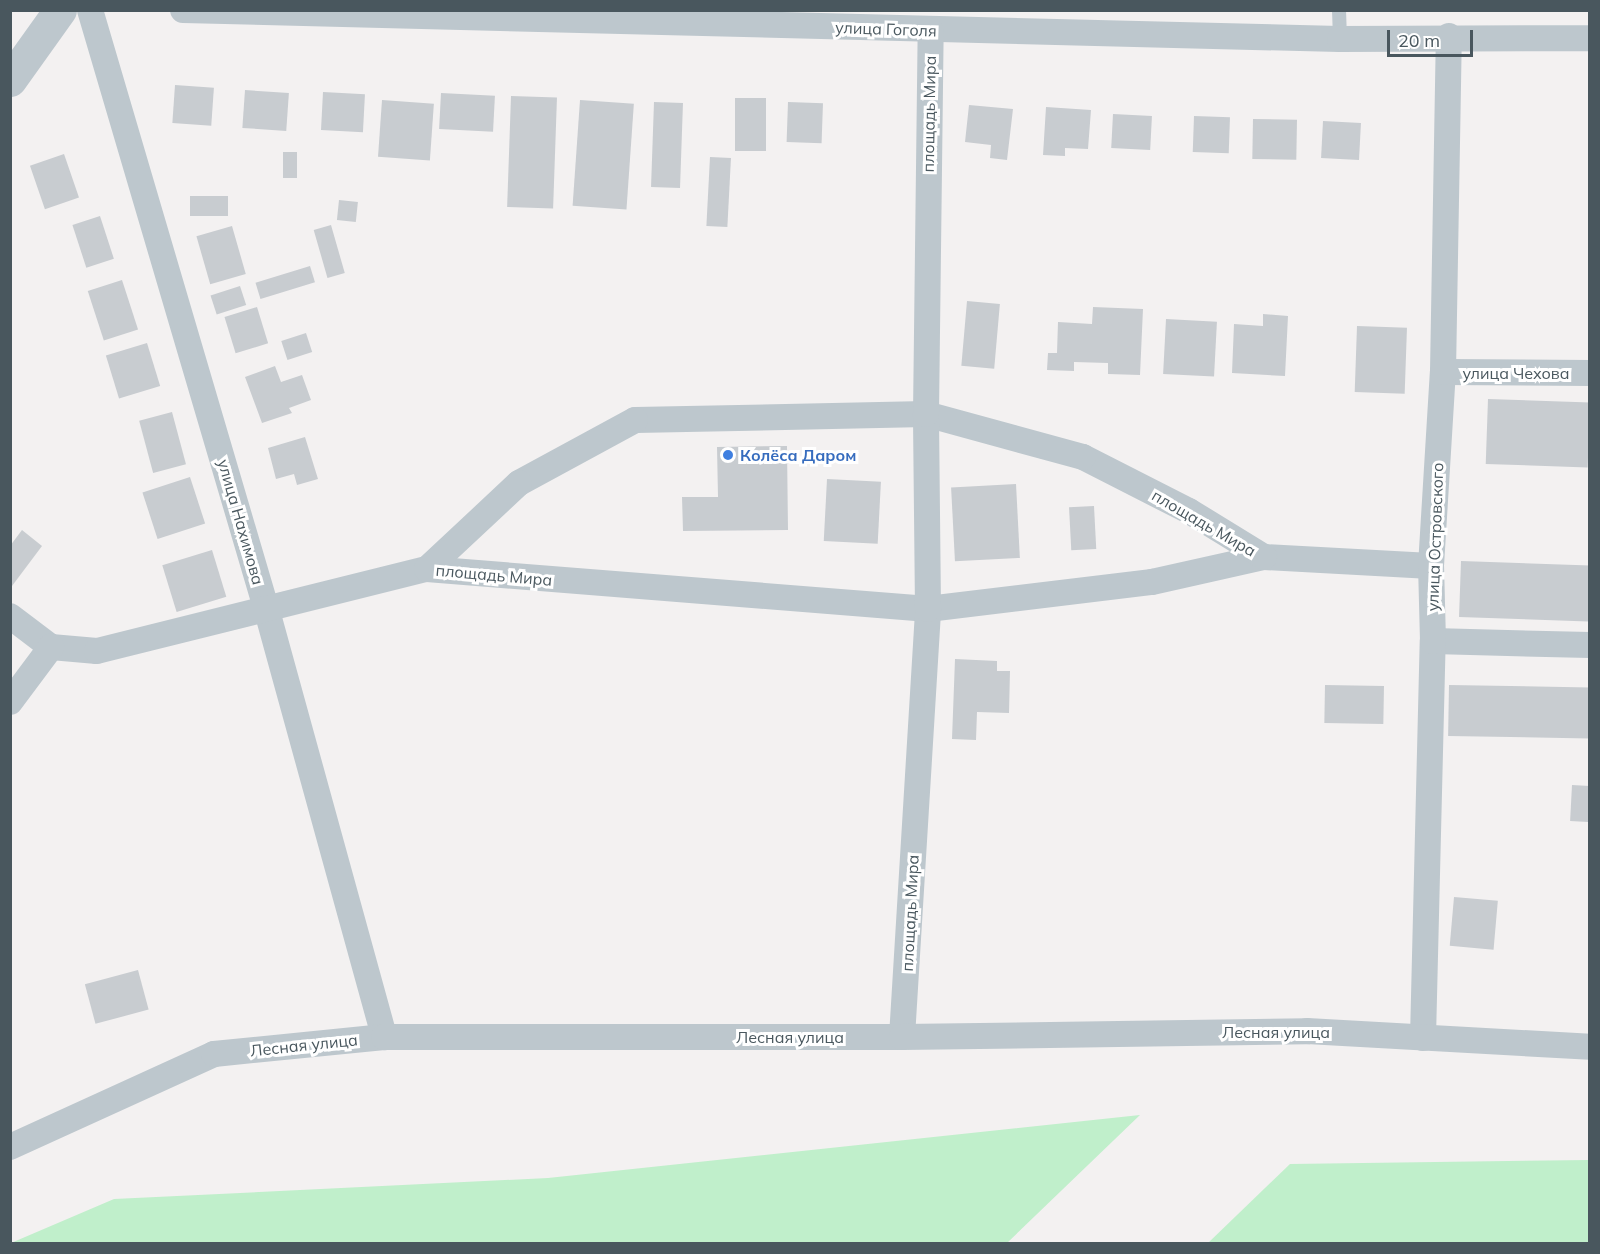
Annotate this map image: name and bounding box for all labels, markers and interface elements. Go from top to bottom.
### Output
street label: улица Гоголя [835,18,937,40]
scale bar [1390,18,1476,56]
text: 20 m [1398,29,1440,52]
street label: площадь Мира [918,55,940,173]
street label: улица Чехова [1462,363,1570,383]
place label: Колёса Даром [740,445,856,465]
marker: Колёса Даром [721,448,735,462]
street label: улица Нахимова [214,457,268,587]
street label: улица Островского [1423,462,1447,612]
street label: площадь Мира [1149,485,1259,561]
street label: площадь Мира [435,560,553,590]
street label: площадь Мира [897,854,923,972]
street label: Лесная улица [1222,1022,1330,1042]
street label: Лесная улица [736,1027,844,1047]
street label: Лесная улица [249,1030,359,1060]

